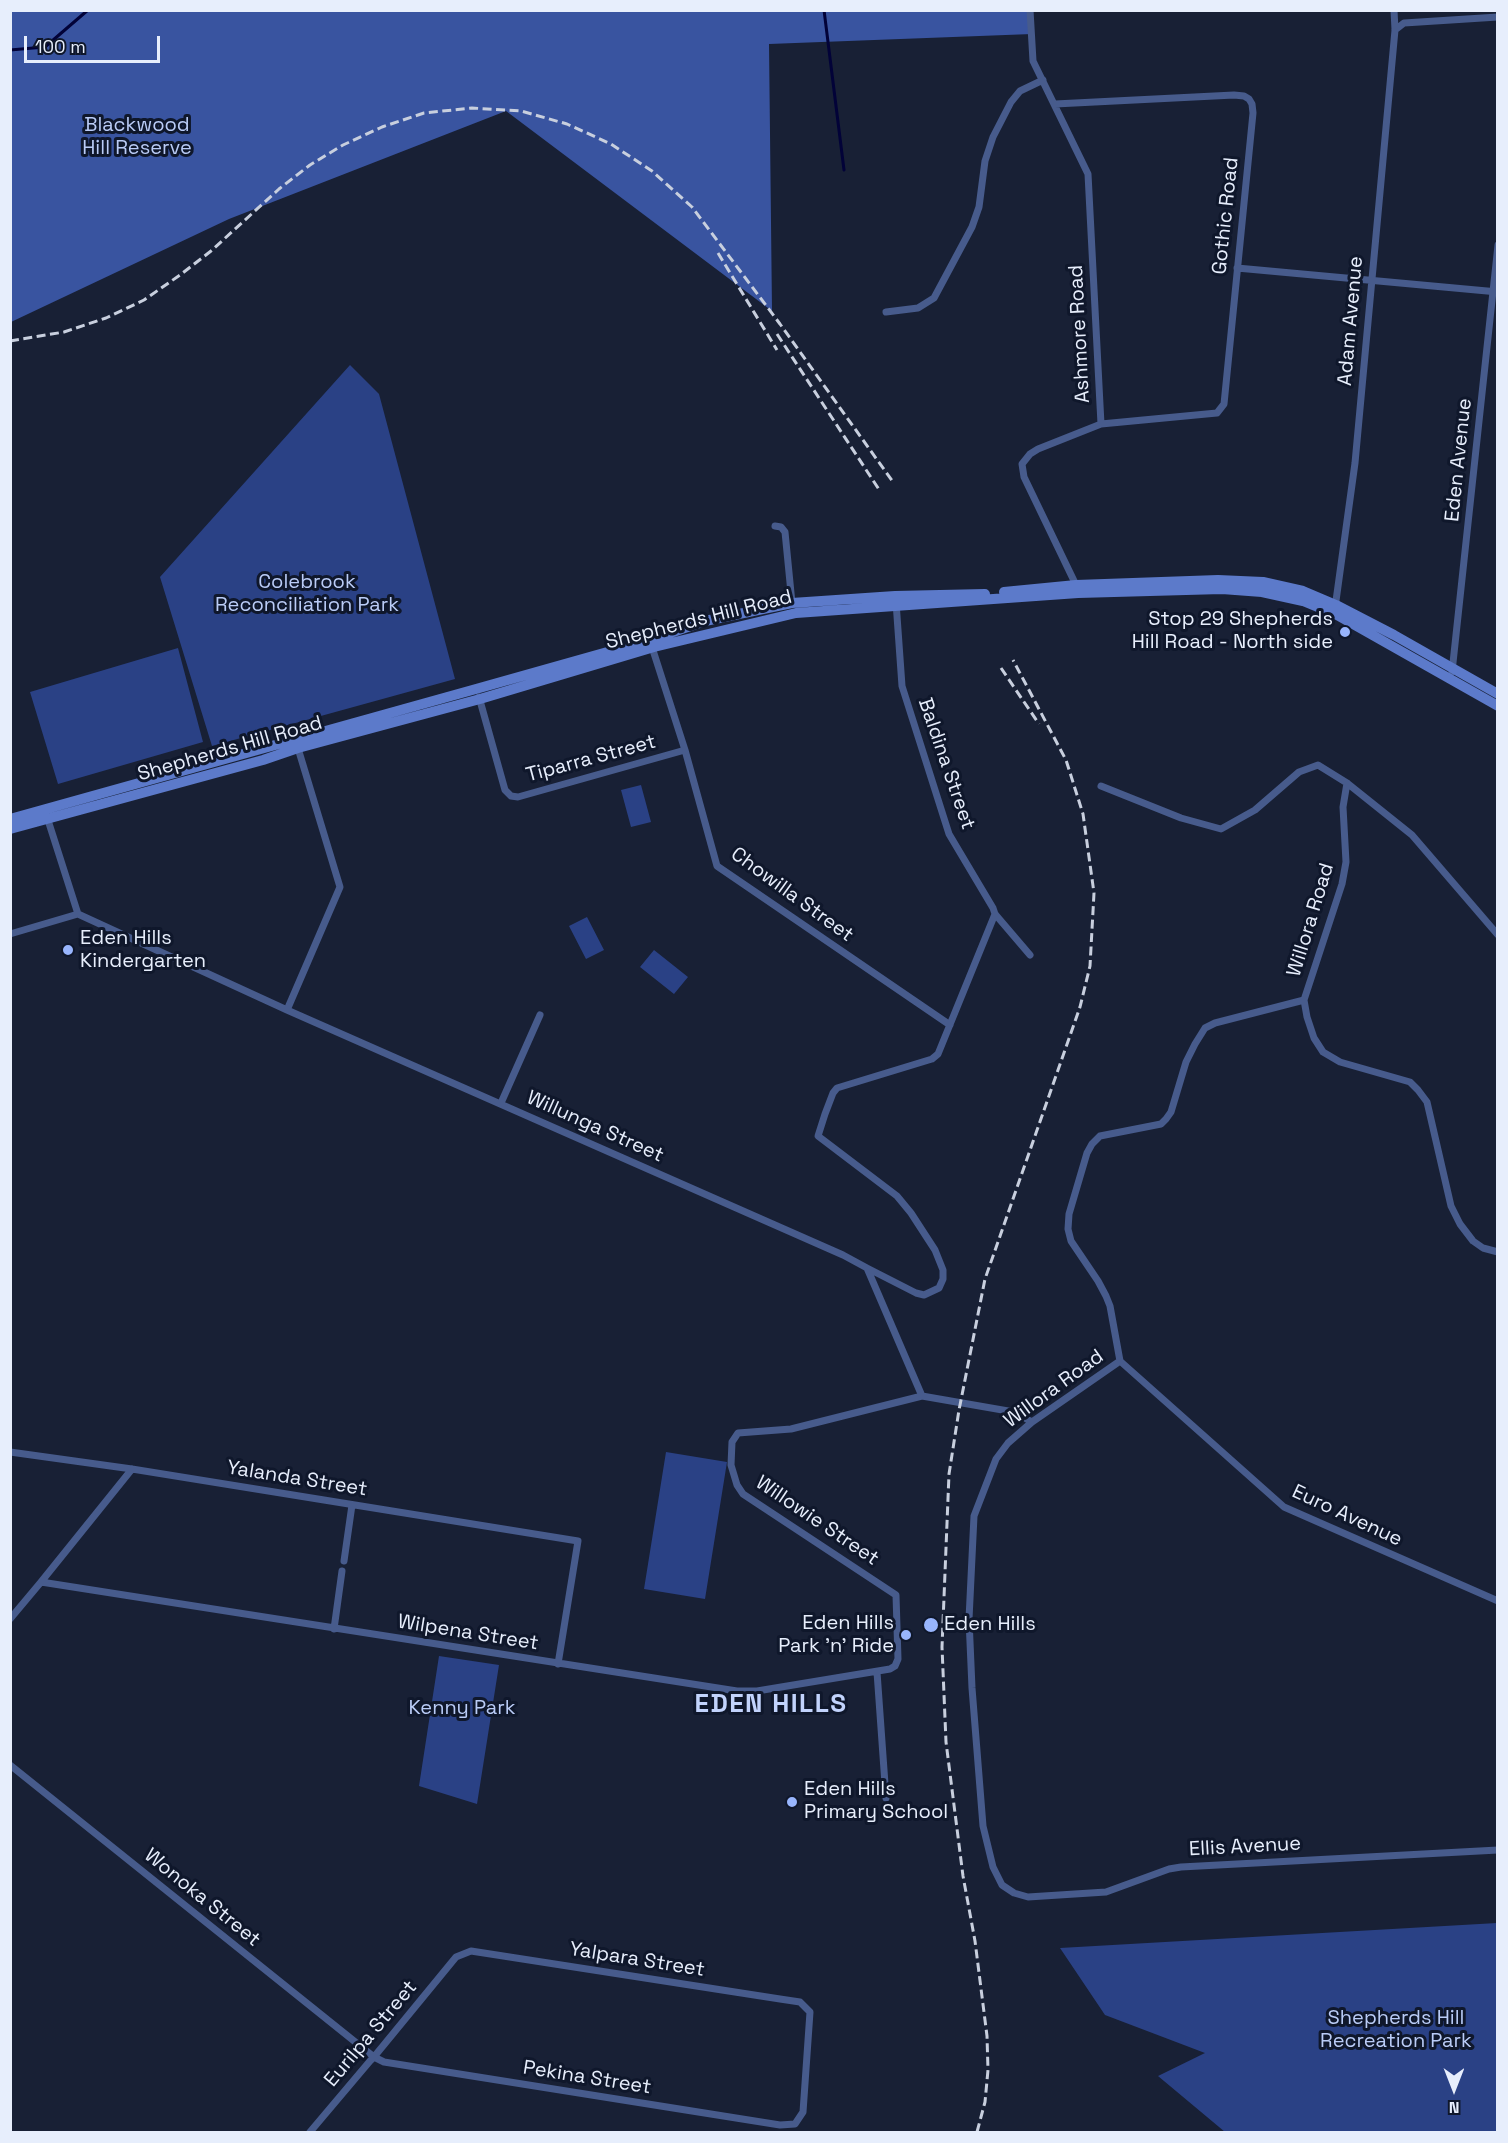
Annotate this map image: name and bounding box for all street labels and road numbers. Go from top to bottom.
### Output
street label: Gothic Road [1208,156,1244,276]
street label: Adam Avenue [1333,255,1369,387]
street label: Ashmore Road [1064,264,1096,404]
street label: Eden Avenue [1441,397,1477,523]
street label: Shepherds Hill Road [603,585,795,655]
street label: Baldina Street [912,695,980,833]
street label: Shepherds Hill Road [135,711,325,787]
street label: Tiparra Street [523,730,659,788]
street label: Chowilla Street [726,842,858,948]
street label: Willora Road [1282,860,1340,980]
street label: Willunga Street [523,1086,667,1168]
street label: Willora Road [999,1345,1109,1433]
street label: Yalanda Street [225,1456,369,1502]
street label: Willowie Street [751,1471,883,1571]
street label: Euro Avenue [1288,1480,1406,1552]
street label: Wilpena Street [396,1610,540,1656]
street label: Ellis Avenue [1188,1832,1302,1862]
street label: Wonoka Street [139,1844,265,1952]
street label: Yalpara Street [568,1937,706,1983]
street label: Eurilpa Street [320,1976,422,2092]
street label: Pekina Street [521,2056,653,2100]

